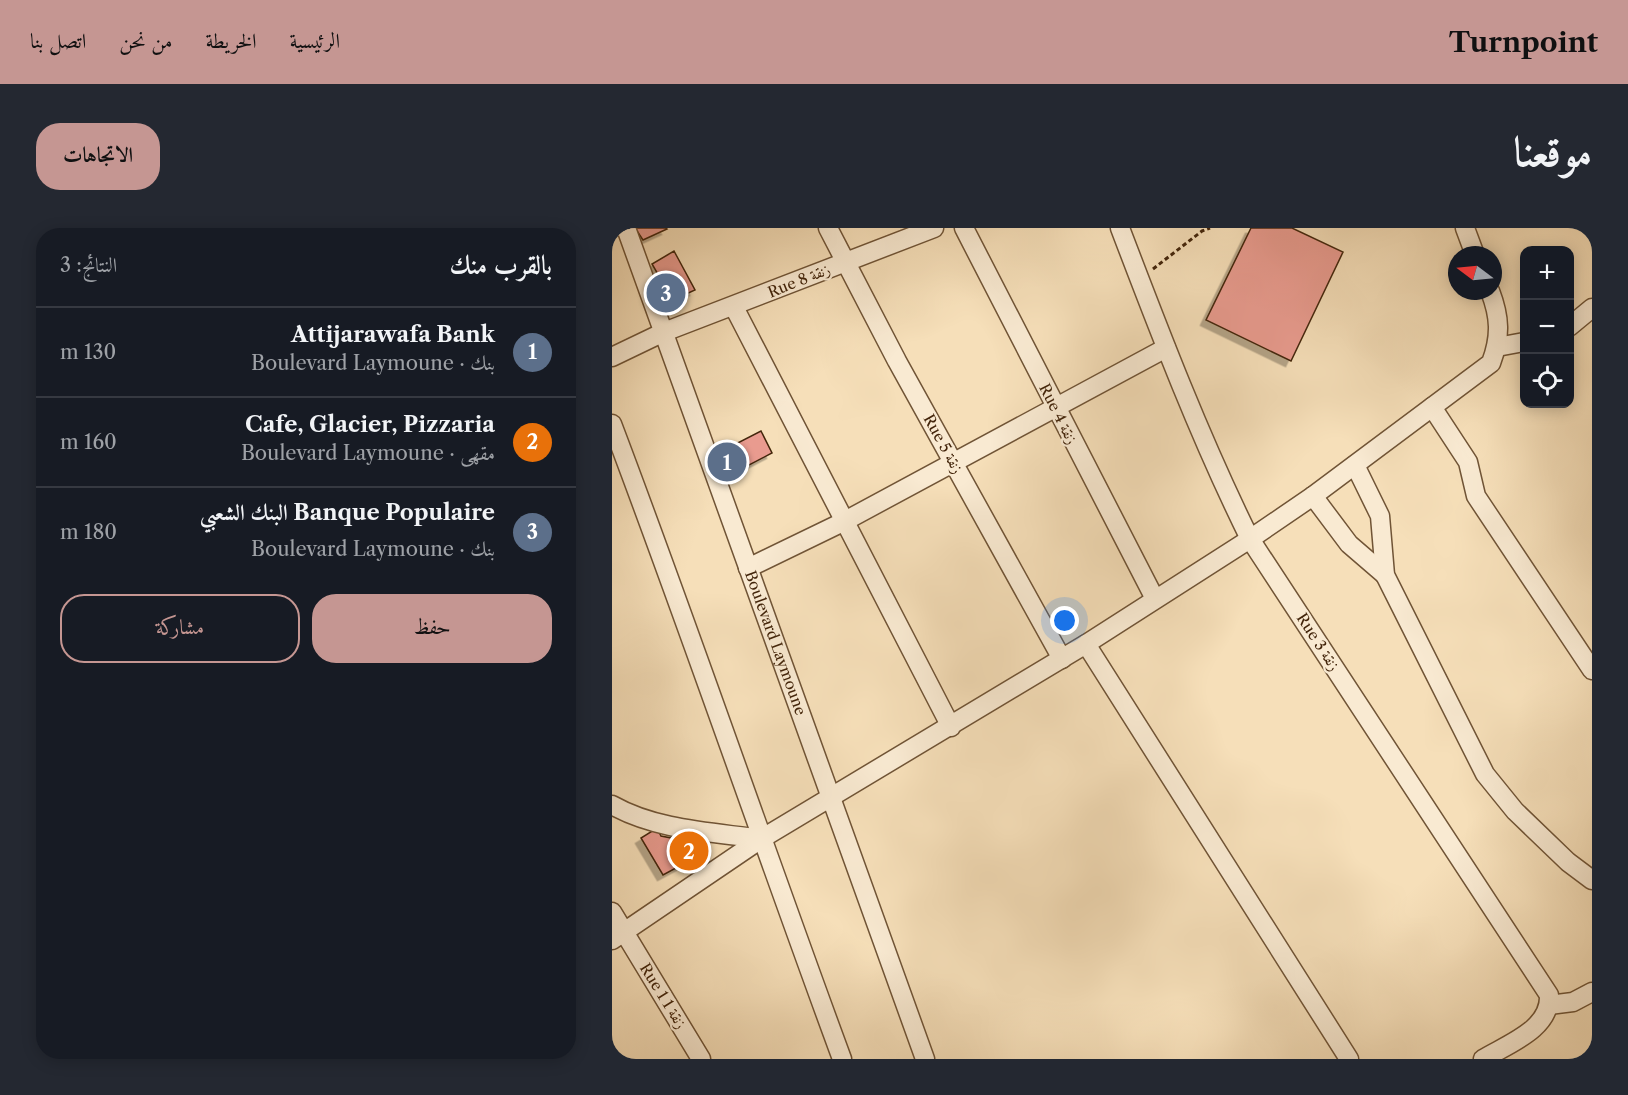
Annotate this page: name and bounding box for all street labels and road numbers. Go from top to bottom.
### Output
street label: Rue 8 زنقة [765,259,833,302]
street label: Rue 4 زنقة [1035,380,1082,447]
street label: Rue 5 زنقة [919,411,967,477]
street label: Boulevard Laymoune [741,568,811,718]
street label: Rue 3 زنقة [1293,609,1344,674]
street label: Rue 1 زنقة 1 [636,960,691,1032]

